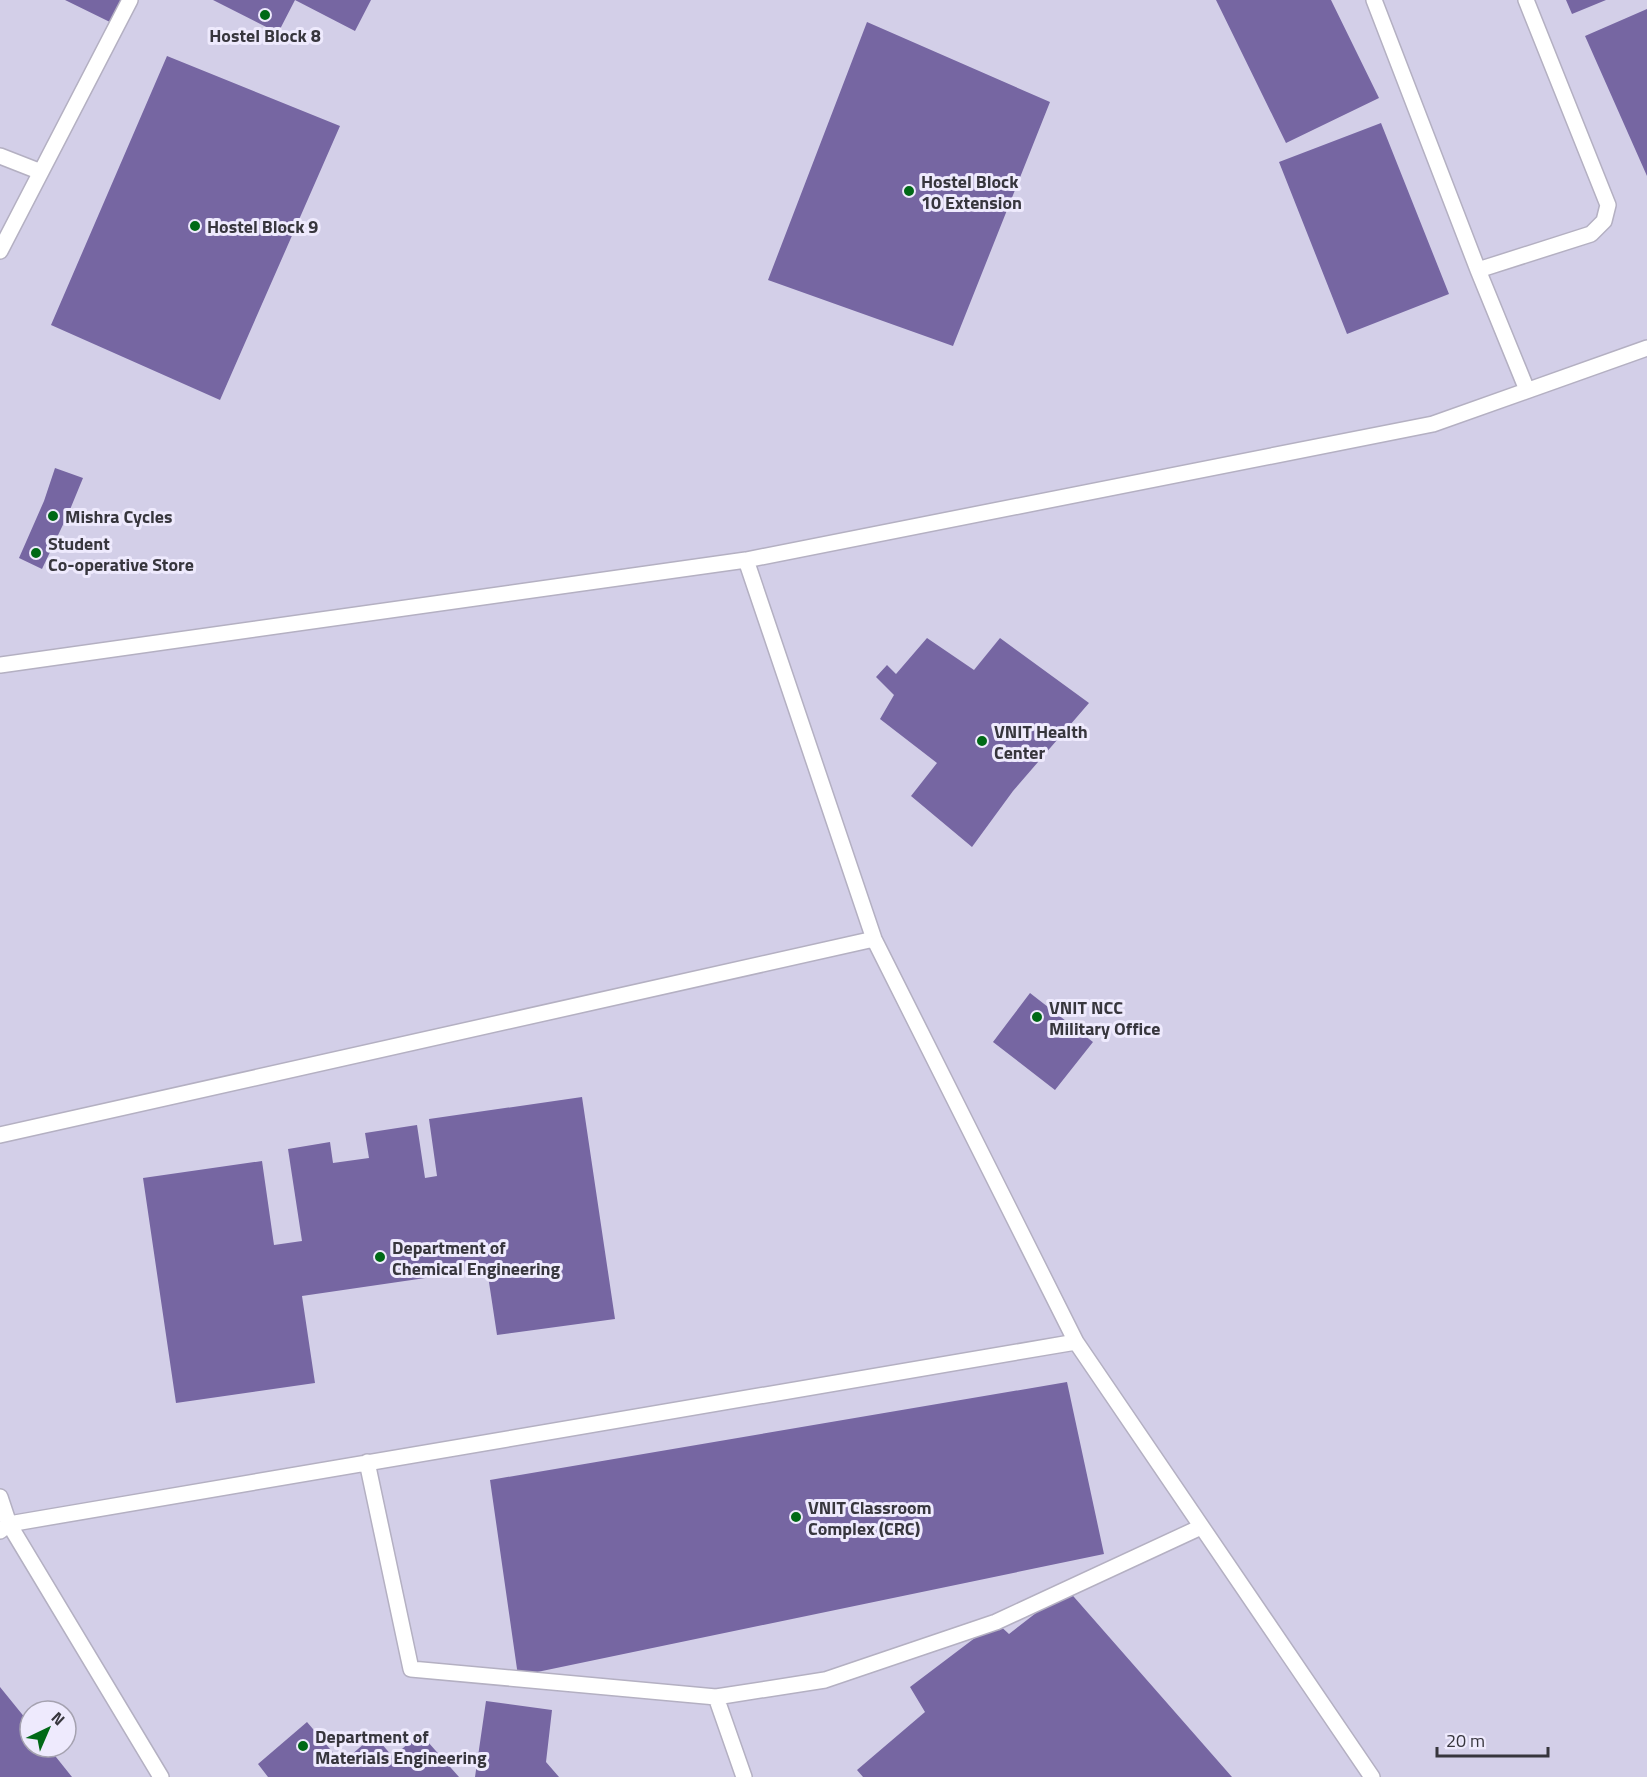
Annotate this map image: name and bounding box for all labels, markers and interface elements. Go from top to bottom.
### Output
marker: Hostel Block 8 [258,8,272,22]
place label: Hostel Block 8 [209,22,321,49]
place label: Hostel Block 10 Extension [921,168,1022,216]
marker: Hostel Block 10 Extension [902,184,916,198]
place label: Hostel Block 9 [207,213,318,240]
marker: Hostel Block 9 [188,219,202,233]
place label: Mishra Cycles [65,503,173,530]
marker: Mishra Cycles [46,509,60,523]
place label: Student Co-operative Store [48,530,194,578]
marker: Student Co-operative Store [29,546,43,560]
place label: VNIT Health Center [994,718,1088,766]
marker: VNIT Health Center [975,734,989,748]
place label: VNIT NCC Military Office [1049,994,1160,1042]
marker: VNIT NCC Military Office [1030,1010,1044,1024]
place label: Department of Chemical Engineering [392,1234,560,1282]
marker: Department of Chemical Engineering [373,1250,387,1264]
place label: VNIT Classroom Complex (CRC) [808,1494,932,1542]
marker: VNIT Classroom Complex (CRC) [789,1510,803,1524]
north arrow [18,1699,78,1759]
text: N [46,1706,71,1731]
scale bar [1437,1720,1548,1758]
place label: Department of Materials Engineering [315,1723,487,1771]
text: 20 m [1446,1727,1485,1754]
marker: Department of Materials Engineering [296,1739,310,1753]

